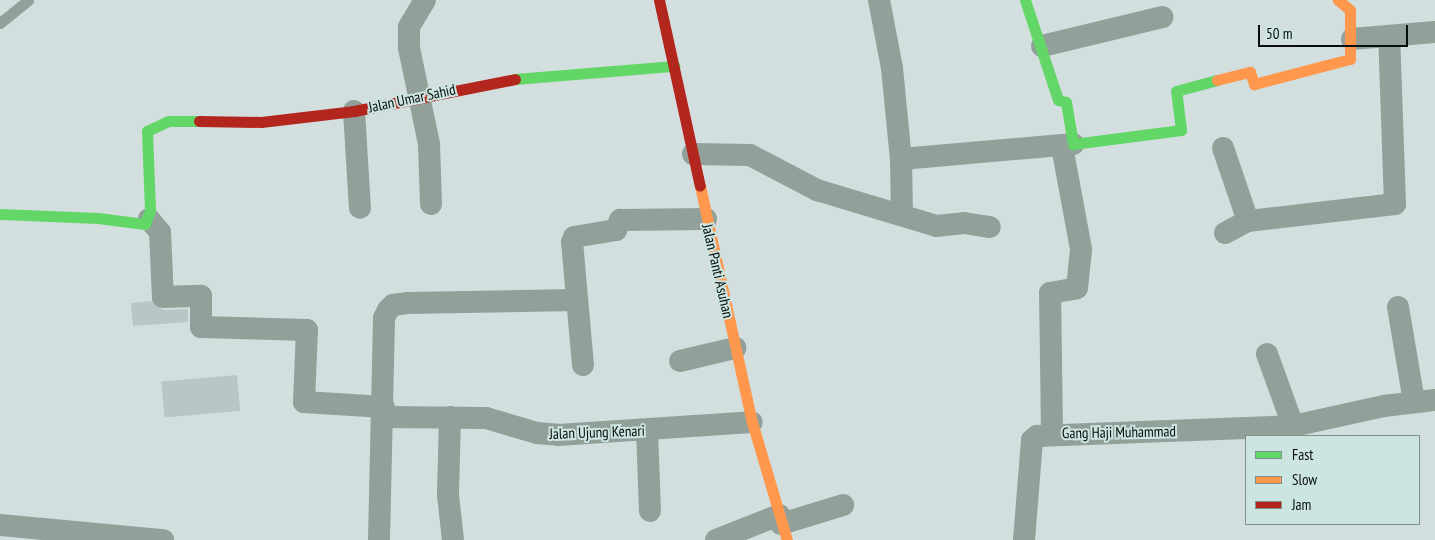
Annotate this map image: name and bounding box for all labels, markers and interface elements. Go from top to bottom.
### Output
scale bar [1260,15,1410,47]
text: 50 m [1266,24,1292,43]
street label: Jalan Umar Sahid [367,80,457,116]
street label: Jalan Panti Asuhan [698,222,738,320]
street label: Jalan Ujung Kenari [549,421,645,443]
street label: Gang Haji Muhammad [1062,422,1176,442]
legend [1245,435,1420,525]
text: Fast [1292,445,1313,464]
text: Slow [1292,470,1317,489]
text: Jam [1292,495,1311,514]

